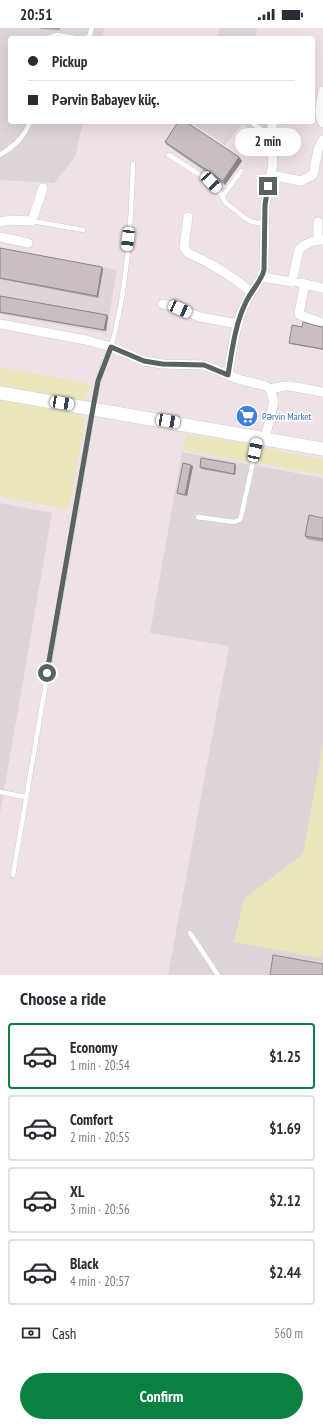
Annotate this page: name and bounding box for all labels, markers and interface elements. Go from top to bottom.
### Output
text: 20:51 [20,5,52,24]
text: Pickup [52,52,87,71]
text: Pərvin Babayev küç. [52,90,160,109]
callout: 2 min [235,128,301,156]
text: 2 min [255,133,281,150]
car [198,169,224,195]
route end [259,177,277,195]
car [121,226,135,252]
car [167,299,193,319]
car [49,395,75,411]
supermarket icon: Pərvin Market [234,403,260,429]
place label: Pərvin Market [262,410,311,423]
car [155,413,181,429]
car [247,437,263,463]
route start [38,664,56,682]
text: Choose a ride [20,987,106,1010]
icon: car [22,1038,58,1074]
text: Economy [70,1038,118,1057]
text: $1.25 [269,1047,301,1066]
text: 1 min · 20:54 [70,1057,130,1074]
icon: car [22,1110,58,1146]
text: Comfort [70,1110,113,1129]
text: $1.69 [269,1119,301,1138]
text: 2 min · 20:55 [70,1129,130,1146]
icon: car [22,1182,58,1218]
text: XL [70,1182,84,1201]
text: $2.12 [269,1191,301,1210]
text: 3 min · 20:56 [70,1201,130,1218]
icon: car [22,1254,58,1290]
text: Black [70,1254,99,1273]
text: $2.44 [269,1263,301,1282]
text: 4 min · 20:57 [70,1273,130,1290]
icon: cash [20,1322,42,1344]
text: Cash [52,1324,76,1343]
text: 560 m [274,1325,303,1342]
button: Confirm [20,1373,303,1419]

